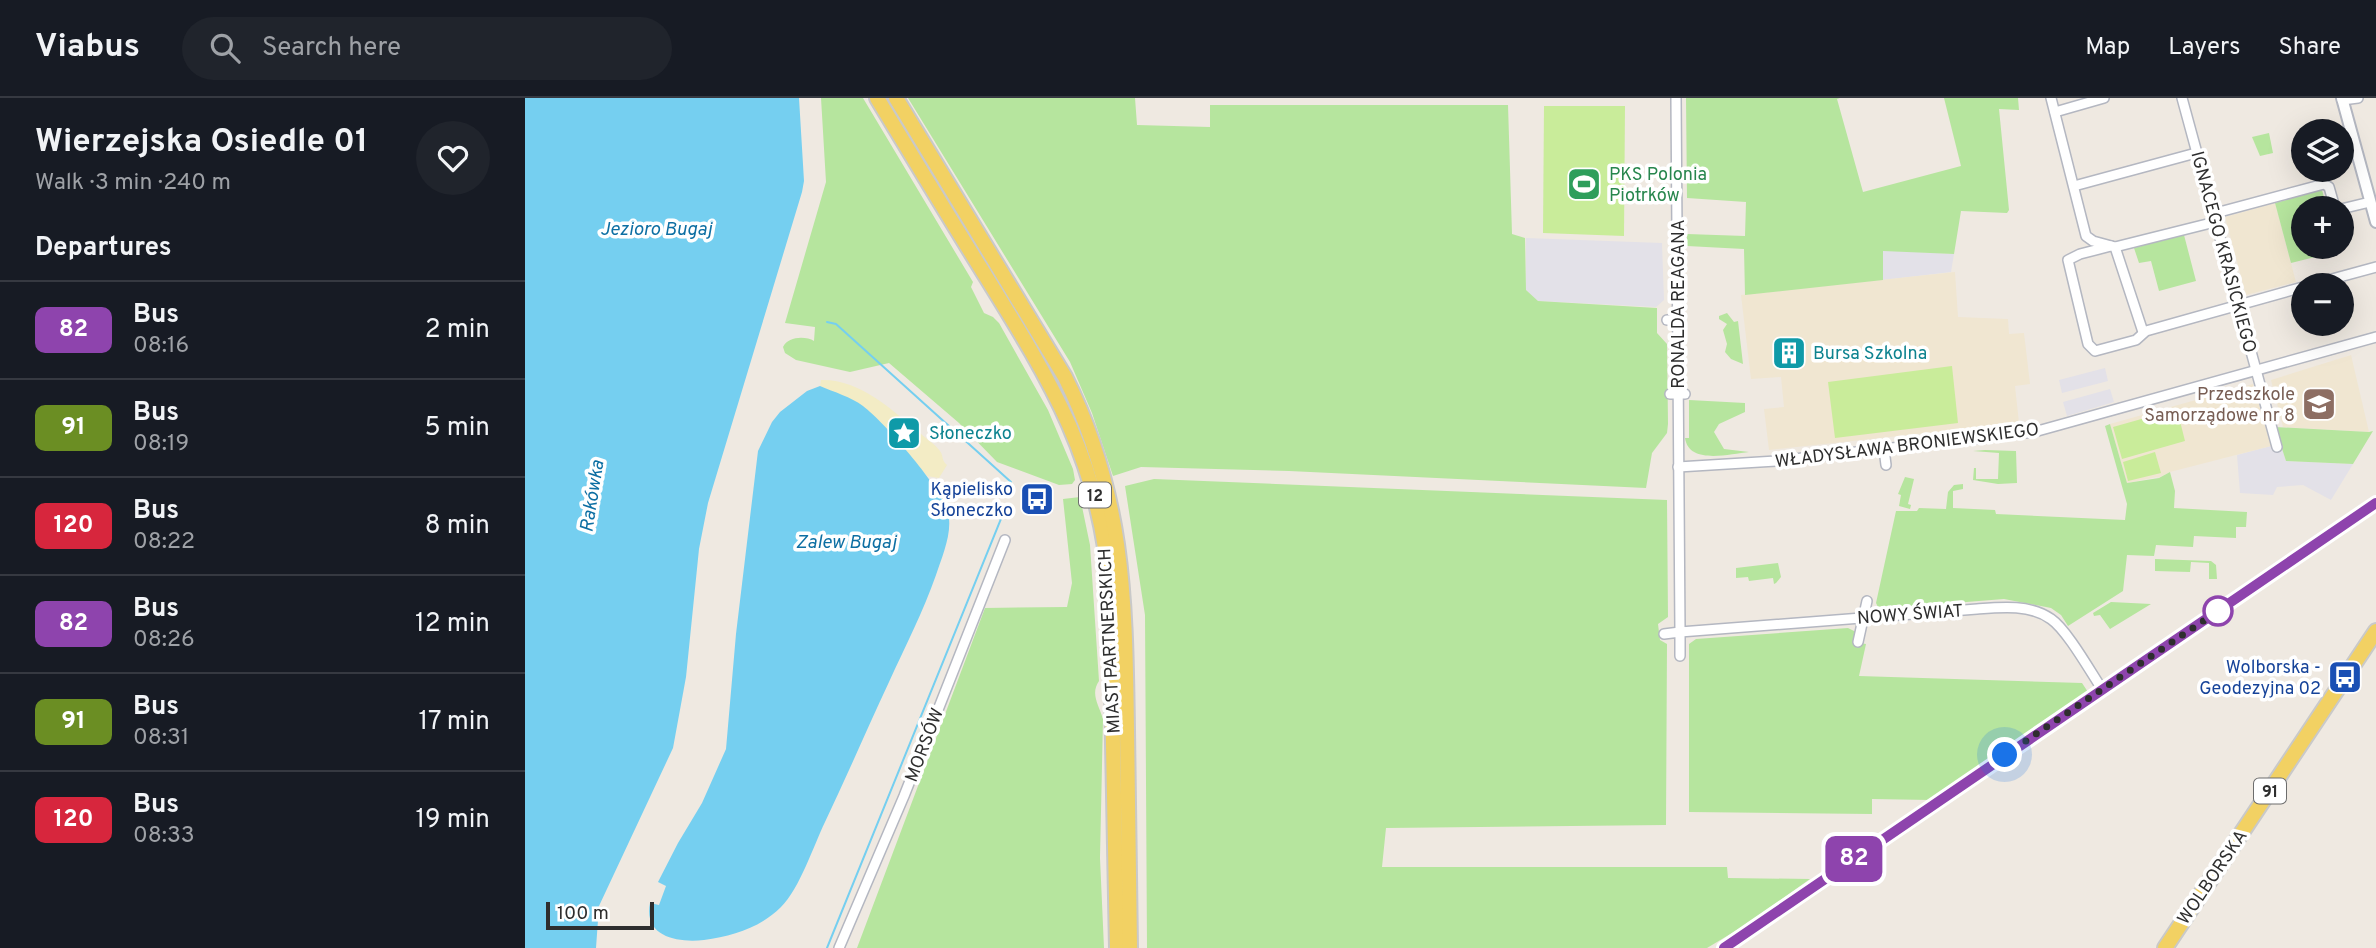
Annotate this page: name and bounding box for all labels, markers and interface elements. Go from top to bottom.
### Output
search box [182,17,672,80]
text: Viabus [35,27,140,69]
icon: search [206,29,244,67]
text: Search here [262,32,401,65]
text: Map [2085,33,2130,63]
text: Layers [2168,33,2240,63]
text: Share [2278,33,2341,63]
map controls [2291,119,2354,336]
button: layers [2291,119,2354,182]
button: heart [416,121,490,195]
text: Wierzejska Osiedle 01 [35,122,368,164]
street label: IGNACEGO KRASICKIEGO [2185,149,2261,356]
place label: PKS Polonia Piotrków [1609,164,1707,208]
sports icon: PKS Polonia Piotrków [1565,165,1603,203]
text: Walk · 3 min · 240 m [35,169,231,198]
button: + [2291,196,2354,259]
water label: Jezioro Bugaj [600,218,713,242]
street label: RONALDA REAGANA [1668,219,1691,389]
text: Departures [35,232,172,265]
button: − [2291,273,2354,336]
text: Bus [133,299,179,332]
text: 2 min [425,314,490,347]
text: 82 [59,315,88,345]
text: 08:16 [133,332,189,361]
building icon: Bursa Szkolna [1770,334,1808,372]
place label: Bursa Szkolna [1813,343,1927,366]
place label: Przedszkole Samorządowe nr 8 [2144,384,2295,428]
school or university icon: Przedszkole Samorządowe nr 8 [2300,385,2338,423]
text: Bus [133,397,179,430]
text: 5 min [424,412,490,445]
text: 91 [61,413,86,443]
place icon: Słoneczko [885,414,923,452]
street label: WŁADYSŁAWA BRONIEWSKIEGO [1774,419,2040,474]
place label: Słoneczko [929,423,1012,446]
text: 08:19 [133,430,189,459]
water label: Rakówka [575,458,611,534]
place label: Kąpielisko Słoneczko [930,479,1013,523]
bus stop icon: Kąpielisko Słoneczko [1018,480,1056,518]
road number: 12 [1079,482,1111,508]
text: Bus [133,495,179,528]
text: 8 min [425,510,490,543]
text: 120 [53,511,94,541]
text: 08:22 [133,528,195,557]
water label: Zalew Bugaj [795,531,898,555]
street label: MIAST PARTNERSKICH [1094,548,1127,734]
text: Bus [133,593,179,626]
unlabelled marker [2203,596,2233,626]
street label: NOWY ŚWIAT [1856,598,1964,631]
text: 12 min [415,608,490,641]
text: 82 [59,609,88,639]
text: 08:26 [133,626,195,655]
place label: Wolborska - Geodezyjna 02 [2199,657,2321,701]
bus stop icon: Wolborska - Geodezyjna 02 [2326,658,2364,696]
text: Bus [133,691,179,724]
street label: MORSÓW [899,704,950,786]
text: 17 min [418,706,490,739]
text: 91 [61,707,86,737]
text: 08:31 [133,724,189,753]
your location [1987,737,2022,772]
road number: 91 [2254,778,2286,804]
text: Bus [133,789,179,822]
text: 19 min [415,804,490,837]
text: 120 [53,805,94,835]
text: 08:33 [133,822,195,851]
street label: WOLBORSKA [2173,826,2253,930]
line badge: 82 [1823,836,1885,882]
text: 82 [1839,844,1869,874]
scale bar [546,899,655,931]
text: 100 m [557,902,609,926]

